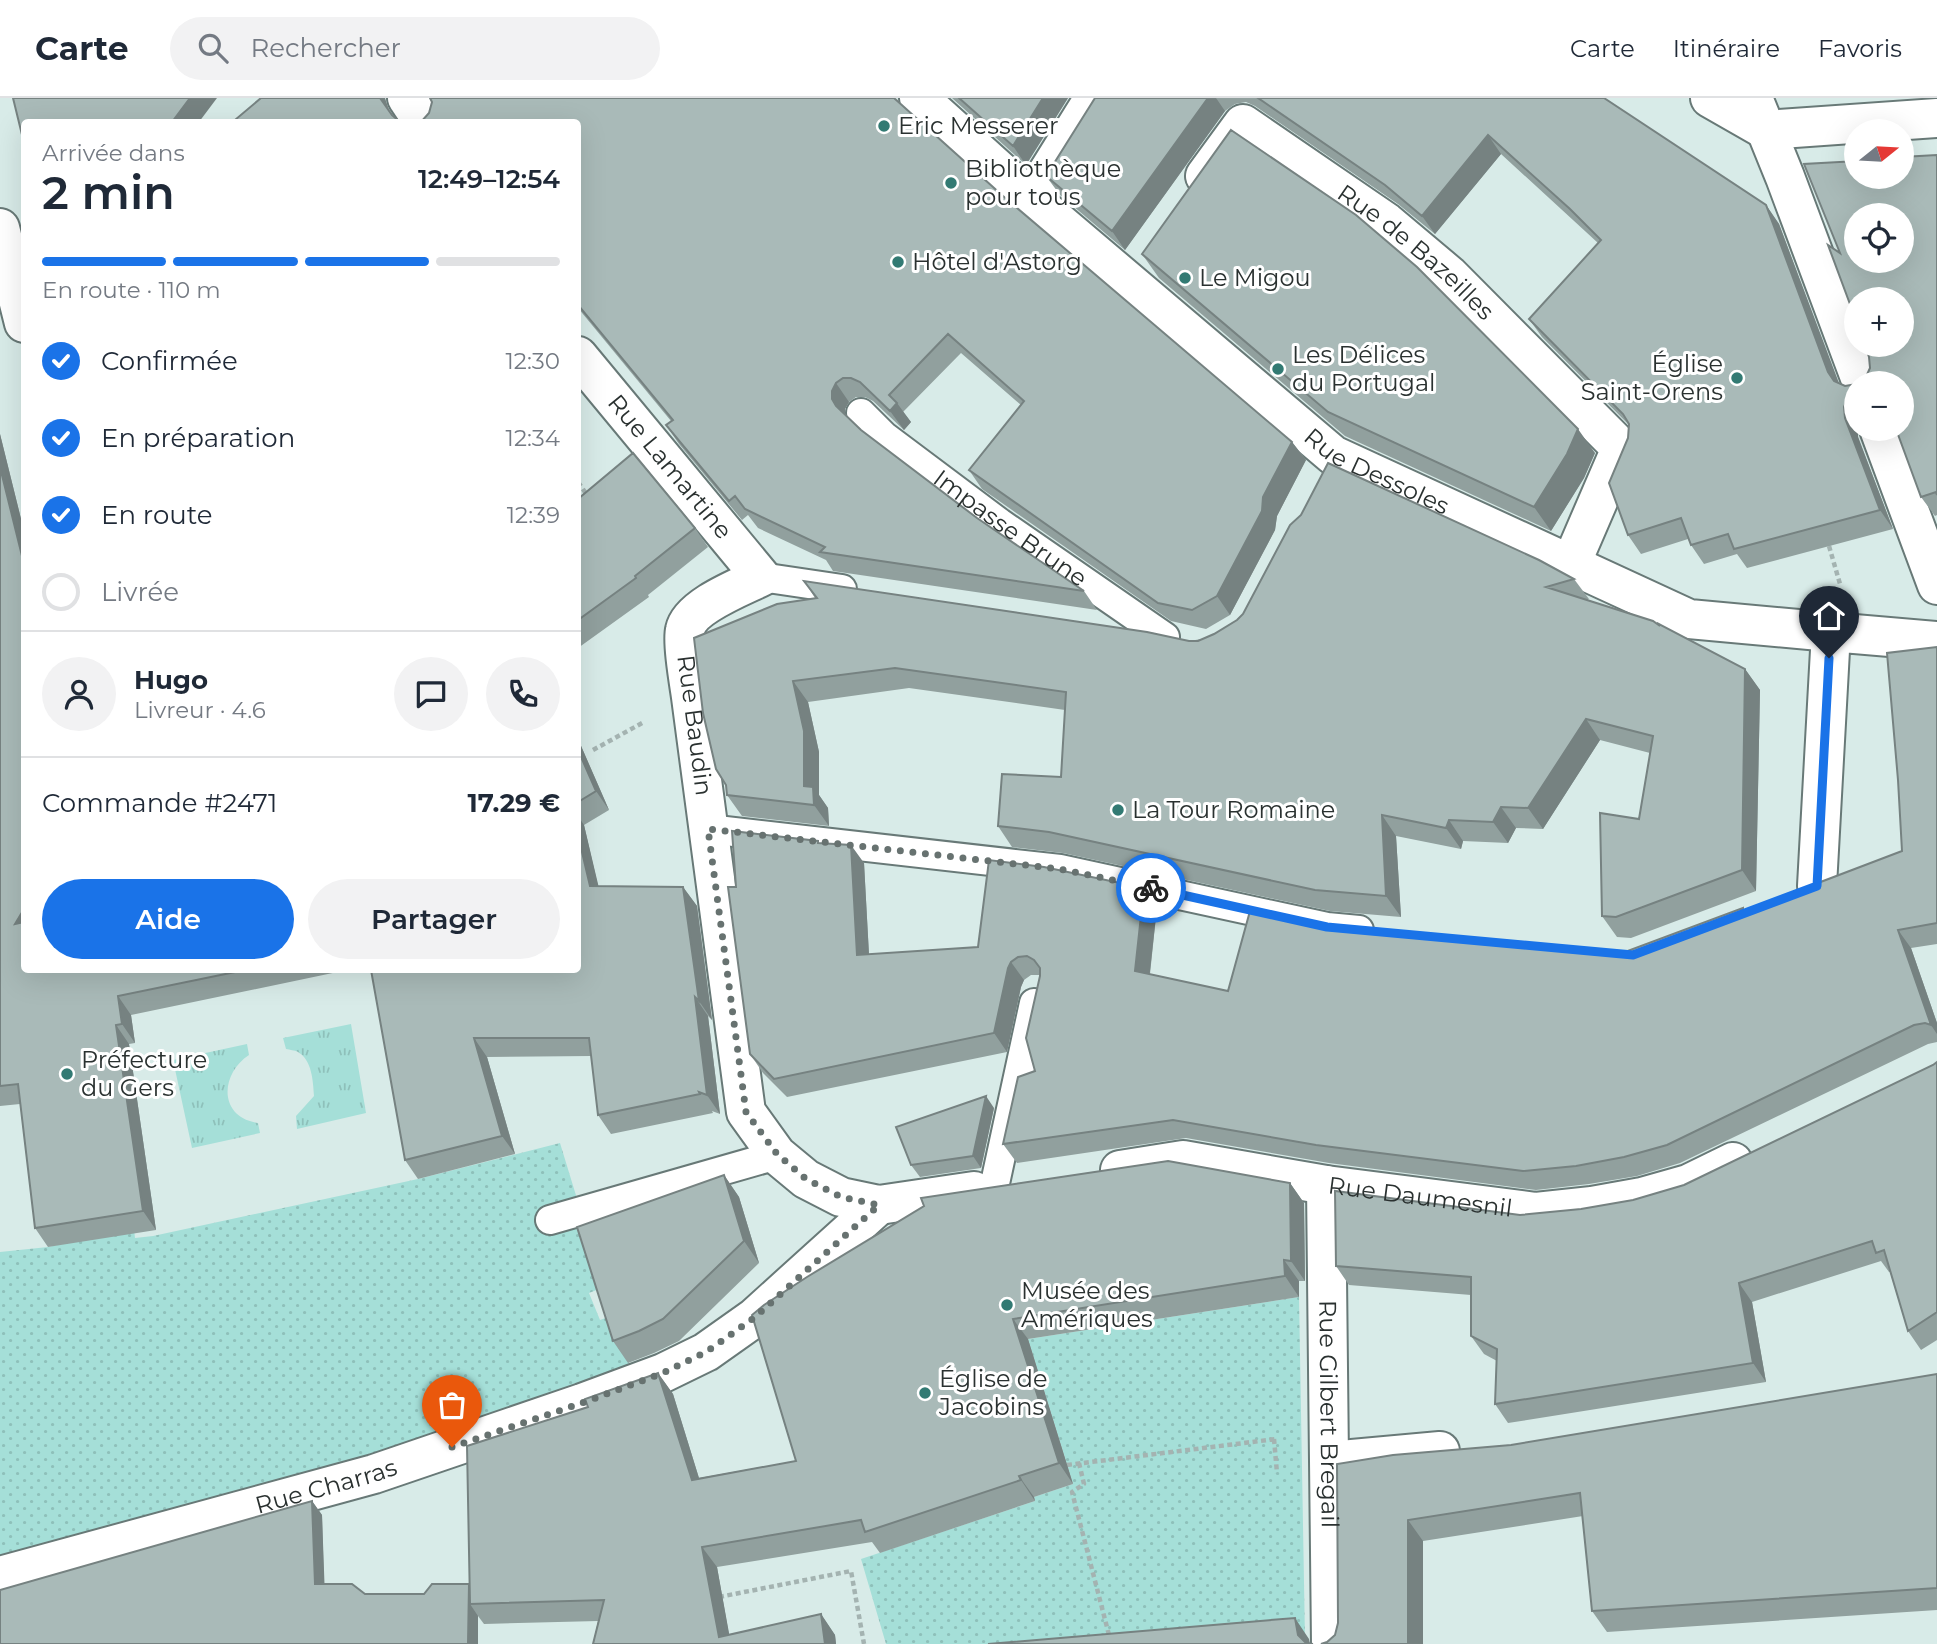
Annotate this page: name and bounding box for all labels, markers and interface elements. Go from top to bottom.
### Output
search box [170,17,660,80]
text: Carte [35,28,128,68]
icon: search [194,29,232,67]
text: Rechercher [250,32,401,64]
text: Carte [1570,34,1635,63]
text: Itinéraire [1673,34,1780,63]
text: Favoris [1818,34,1902,63]
place label: Eric Messerer [898,111,1059,140]
marker: Eric Messerer [876,118,892,134]
north arrow [1844,119,1914,189]
map controls [1844,119,1914,441]
text: Arrivée dans [42,139,185,167]
place label: Bibliothèque pour tous [965,154,1121,211]
text: 12:49–12:54 [418,163,560,195]
text: 2 min [42,164,175,221]
marker: Bibliothèque pour tous [943,175,959,191]
street label: Rue de Bazeilles [1332,178,1500,326]
button: locate [1844,203,1914,273]
place label: Hôtel d'Astorg [912,247,1082,276]
marker: Hôtel d'Astorg [890,254,906,270]
place label: Le Migou [1199,263,1311,292]
marker: Le Migou [1177,270,1193,286]
text: En route · 110 m [42,276,221,304]
button: + [1844,287,1914,357]
place label: Les Délices du Portugal [1292,340,1436,397]
icon: check [42,342,80,380]
text: Confirmée [101,345,238,377]
text: 12:30 [506,347,560,375]
place label: Église Saint-Orens [1581,349,1723,406]
marker: Les Délices du Portugal [1270,361,1286,377]
marker: Église Saint-Orens [1729,370,1745,386]
button: − [1844,371,1914,441]
street label: Rue Lamartine [602,388,739,545]
icon: check [42,419,80,457]
text: En préparation [101,422,295,454]
street label: Rue Dessoles [1298,422,1454,521]
text: 12:34 [506,424,560,452]
street label: Impasse Brune [928,463,1093,593]
icon: check [42,496,80,534]
text: En route [101,499,212,531]
text: 12:39 [507,501,560,529]
text: Livrée [101,576,179,608]
pin [1799,586,1859,658]
icon: home [1810,597,1848,635]
street label: Rue Baudin [671,653,719,797]
button: person [42,657,116,731]
button: chat [394,657,468,731]
button: phone [486,657,560,731]
text: Hugo [134,664,208,696]
text: Livreur · 4.6 [134,696,266,724]
text: Commande #2471 [42,787,278,819]
text: 17.29 € [468,787,560,819]
place label: La Tour Romaine [1132,795,1335,824]
marker: La Tour Romaine [1110,802,1126,818]
courier [1116,853,1186,923]
icon: bike [1132,869,1170,907]
button: Aide [42,879,294,959]
button: Partager [308,879,560,959]
place label: Préfecture du Gers [81,1045,207,1102]
marker: Préfecture du Gers [59,1066,75,1082]
street label: Rue Daumesnil [1327,1170,1514,1223]
place label: Musée des Amériques [1021,1276,1153,1333]
marker: Musée des Amériques [999,1297,1015,1313]
street label: Rue Gilbert Bregail [1313,1300,1345,1528]
place label: Église de Jacobins [938,1364,1048,1421]
pin [422,1375,482,1447]
marker: Église de Jacobins [917,1385,933,1401]
icon: bag [433,1386,471,1424]
street label: Rue Charras [252,1452,400,1520]

